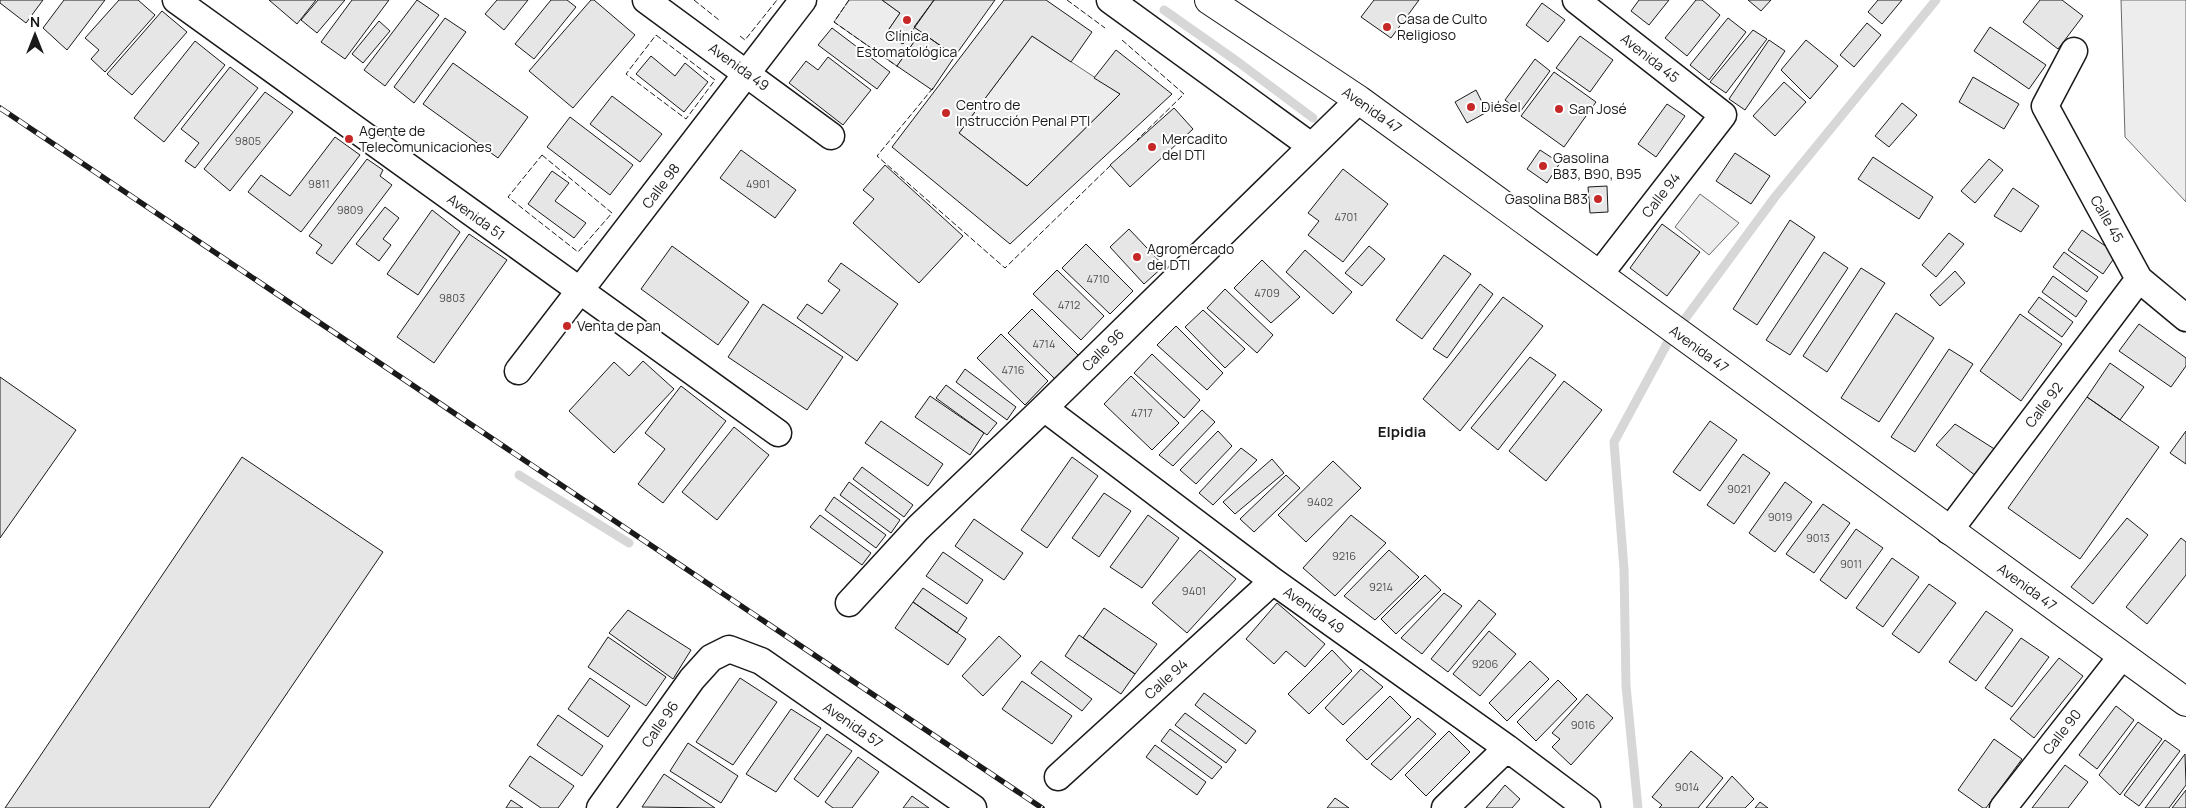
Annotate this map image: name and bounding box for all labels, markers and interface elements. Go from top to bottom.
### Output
place label: Casa de Culto Religioso [1397,9,1487,44]
north arrow [10,10,60,60]
text: N [30,12,40,31]
marker: Clínica Estomatológica [901,14,913,26]
marker: Casa de Culto Religioso [1381,21,1393,33]
place label: Clínica Estomatológica [857,26,957,61]
street label: Avenida 45 [1617,29,1684,87]
street label: Avenida 49 [705,38,773,95]
street label: Avenida 47 [1339,82,1406,137]
place label: Centro de Instrucción Penal PTI [956,95,1090,130]
place label: Diésel [1481,97,1521,116]
place label: San José [1569,99,1627,118]
marker: Diésel [1465,101,1477,113]
marker: San José [1553,103,1565,115]
marker: Centro de Instrucción Penal PTI [940,107,952,119]
place label: Agente de Telecomunicaciones [359,121,492,156]
place label: Mercadito del DTI [1162,129,1228,164]
house number: 9805 [235,133,261,148]
marker: Agente de Telecomunicaciones [343,133,355,145]
marker: Mercadito del DTI [1146,141,1158,153]
place label: Gasolina B83, B90, B95 [1553,148,1642,183]
street label: Calle 98 [637,159,684,212]
marker: Gasolina B83, B90, B95 [1537,160,1549,172]
street label: Calle 94 [1637,168,1684,221]
house number: 9811 [308,176,330,191]
house number: 4901 [746,176,770,191]
street label: Avenida 51 [444,189,509,244]
place label: Gasolina B83 [1505,189,1588,208]
street label: Calle 45 [2086,192,2129,246]
marker: Gasolina B83 [1592,193,1604,205]
house number: 9809 [337,202,364,217]
house number: 4701 [1334,209,1358,224]
place label: Agromercado del DTI [1147,239,1234,274]
marker: Agromercado del DTI [1131,251,1143,263]
house number: 4710 [1086,271,1110,286]
house number: 4709 [1254,285,1280,300]
house number: 9803 [439,290,465,305]
house number: 4712 [1058,297,1080,312]
place label: Venta de pan [577,316,661,335]
marker: Venta de pan [561,320,573,332]
street label: Avenida 47 [1666,321,1733,377]
street label: Calle 96 [1077,324,1128,375]
house number: 4714 [1033,336,1055,351]
house number: 4716 [1001,362,1025,377]
street label: Calle 92 [2020,378,2067,431]
house number: 4717 [1131,405,1153,420]
district label: Elpidia [1378,421,1426,442]
house number: 9021 [1727,481,1751,496]
house number: 9402 [1307,494,1333,509]
house number: 9019 [1768,509,1792,524]
house number: 9013 [1806,530,1830,545]
house number: 9216 [1332,548,1356,563]
house number: 9011 [1840,556,1862,571]
street label: Avenida 47 [1994,559,2061,615]
house number: 9214 [1369,579,1393,594]
street label: Avenida 49 [1280,582,1349,638]
house number: 9401 [1182,583,1206,598]
street label: Calle 94 [1140,654,1191,703]
house number: 9206 [1472,656,1498,671]
street label: Calle 96 [637,697,682,751]
street label: Avenida 57 [820,697,887,752]
street label: Calle 90 [2038,705,2085,758]
house number: 9016 [1571,717,1595,732]
house number: 9014 [1675,779,1699,794]

